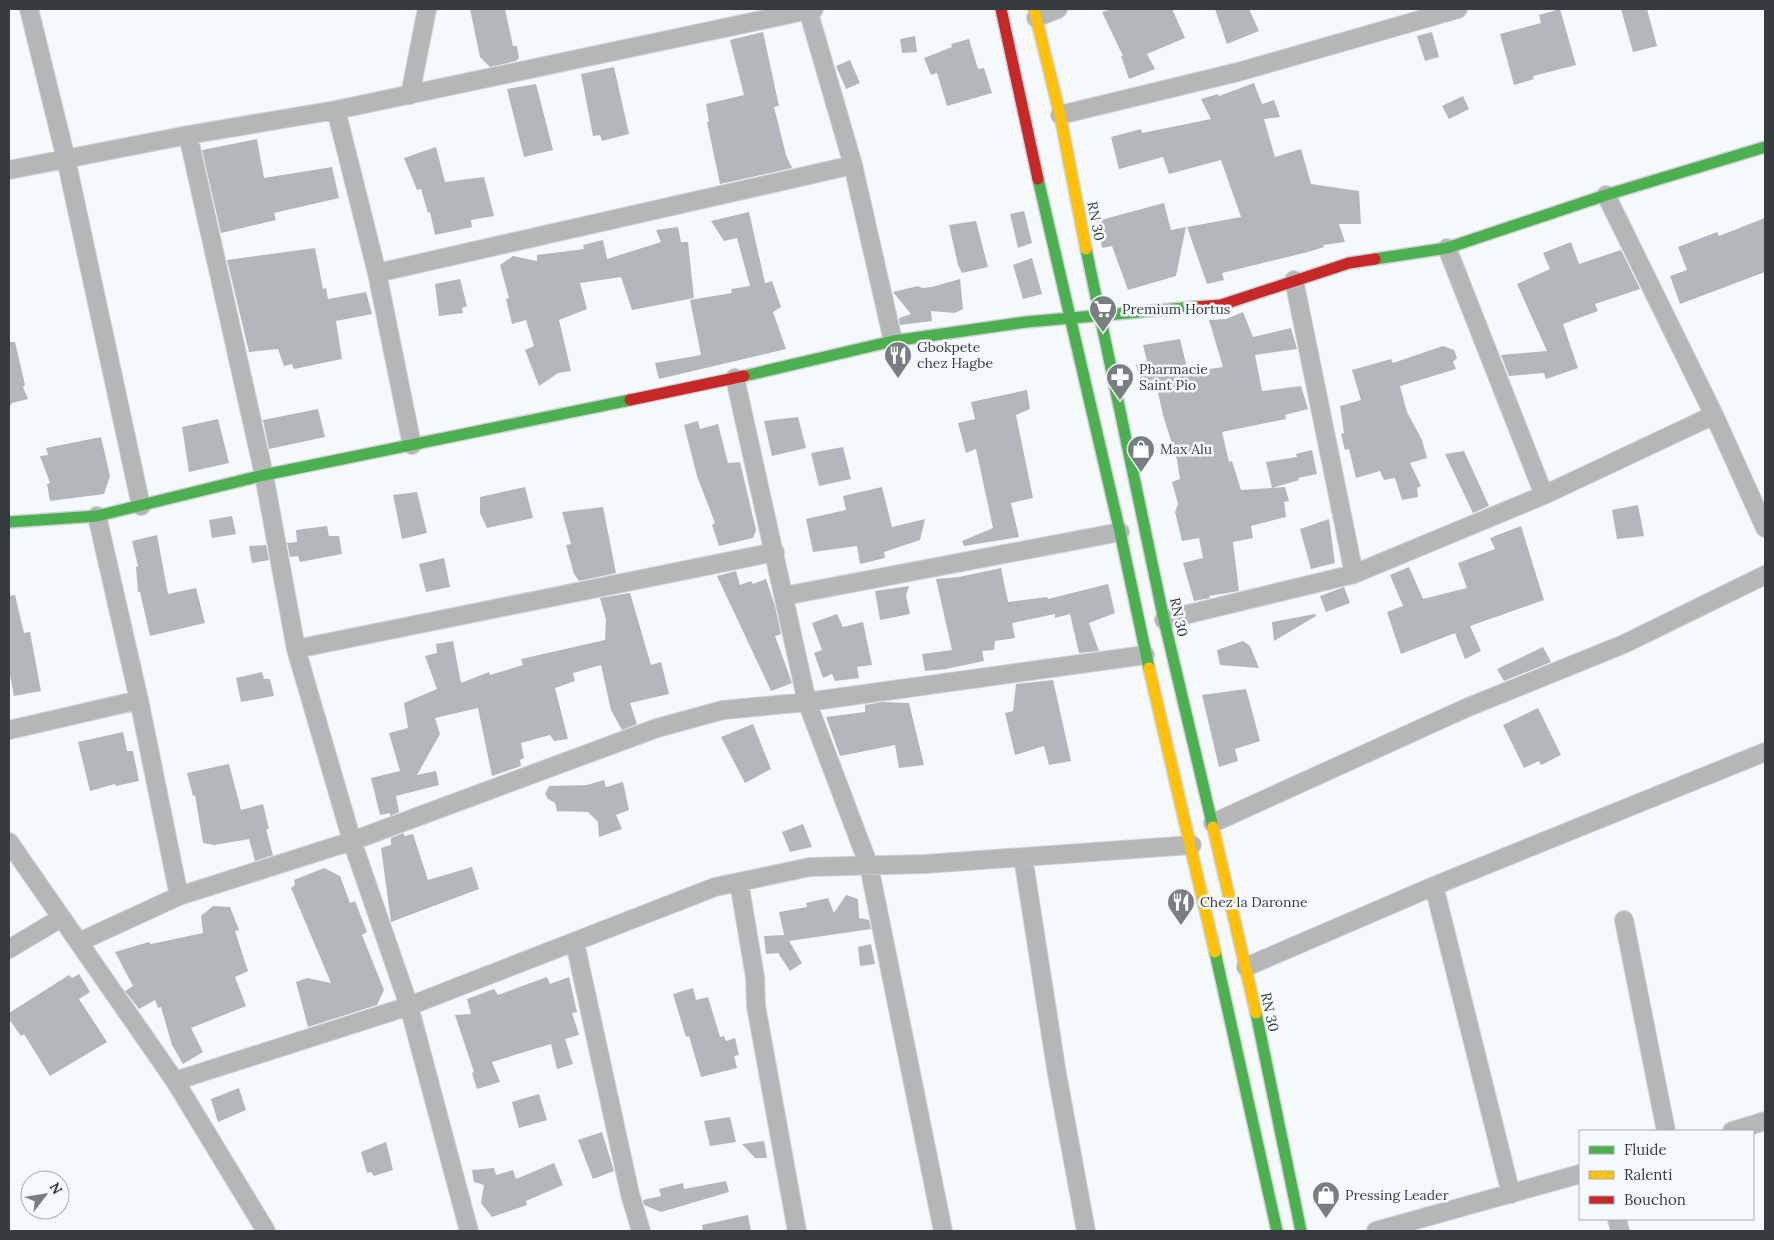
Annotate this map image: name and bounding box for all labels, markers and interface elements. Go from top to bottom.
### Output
street label: RN 30 [1083,200,1109,242]
supermarket icon: Premium Hortus [1088,294,1118,333]
place label: Premium Hortus [1122,300,1230,318]
place label: Gbokpete chez Hagbe [917,338,994,372]
restaurant icon: Gbokpete chez Hagbe [883,340,913,379]
place label: Pharmacie Saint Pio [1139,360,1208,394]
pharmacy icon: Pharmacie Saint Pio [1105,362,1135,401]
shop icon: Max Alu [1126,434,1156,473]
place label: Max Alu [1160,440,1212,458]
street label: RN 30 [1166,596,1192,638]
restaurant icon: Chez la Daronne [1166,887,1196,926]
place label: Chez la Daronne [1200,893,1308,911]
street label: RN 30 [1257,991,1283,1033]
legend [1579,1130,1754,1220]
text: Fluide [1624,1140,1667,1159]
text: Ralenti [1624,1165,1672,1184]
north arrow [20,1170,70,1220]
text: N [46,1179,67,1198]
shop icon: Pressing Leader [1311,1180,1341,1219]
place label: Pressing Leader [1345,1186,1449,1204]
text: Bouchon [1624,1190,1686,1209]

